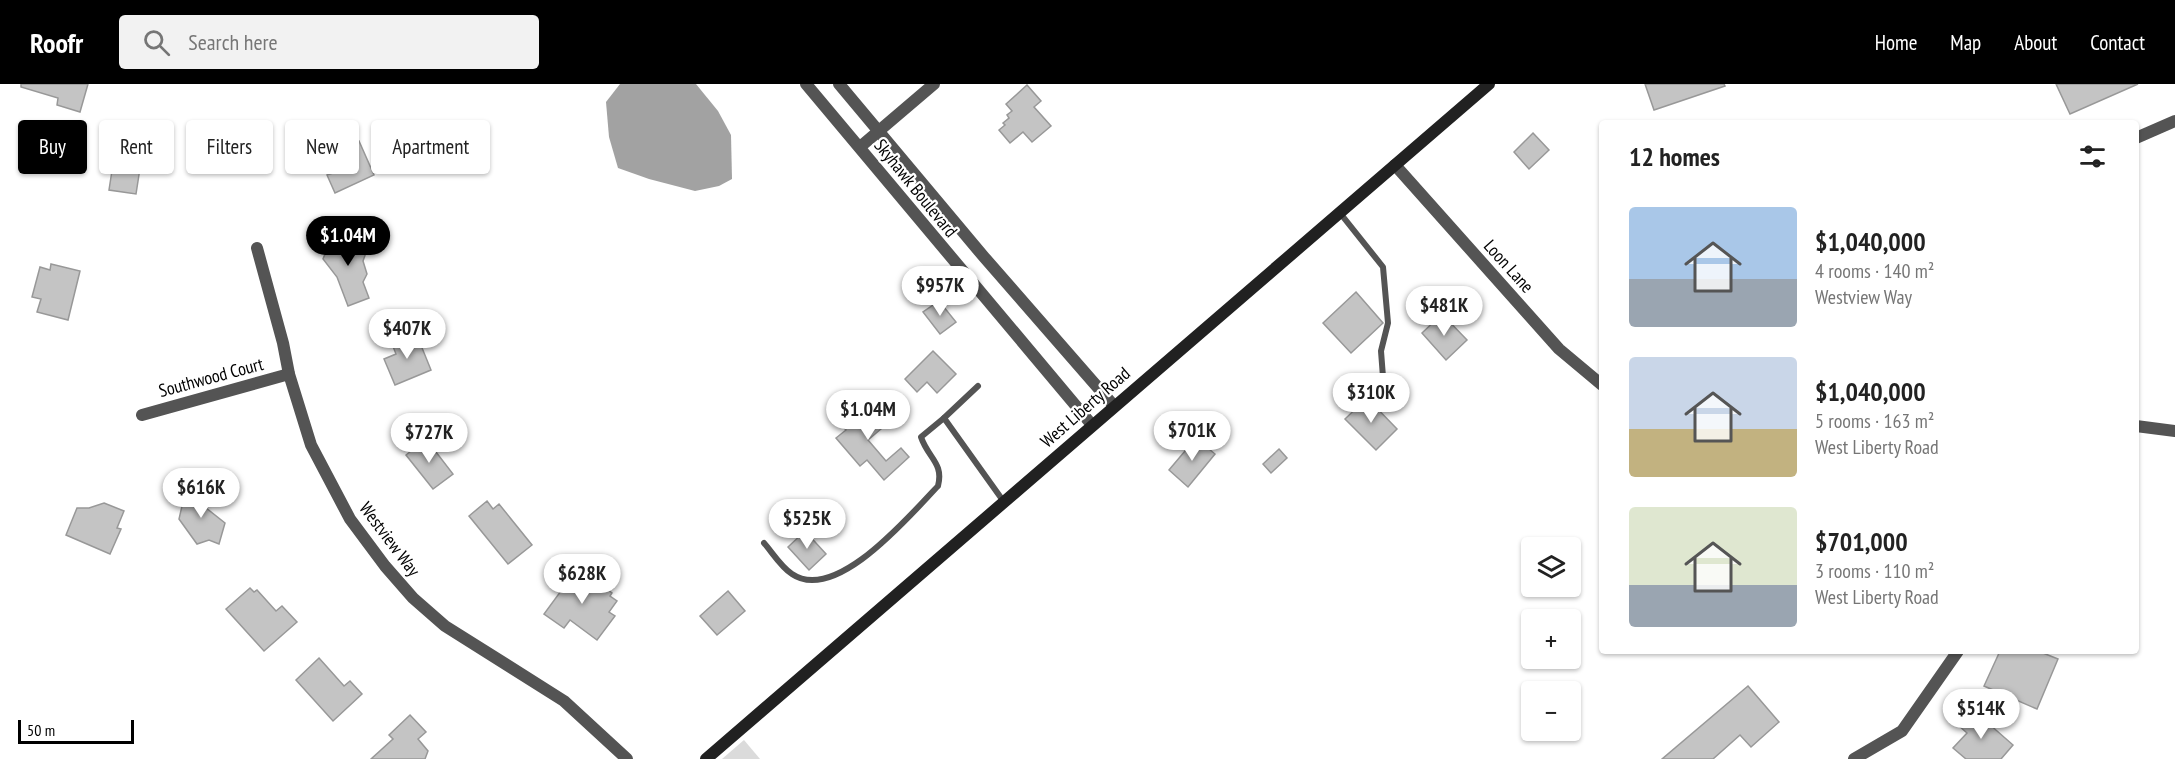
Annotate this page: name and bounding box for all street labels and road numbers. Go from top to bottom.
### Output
street label: Skyhawk Boulevard [869,134,963,242]
street label: Loon Lane [1479,235,1539,297]
street label: Southwood Court [156,352,266,402]
street label: West Liberty Road [1035,362,1135,452]
street label: Westview Way [355,497,426,581]

